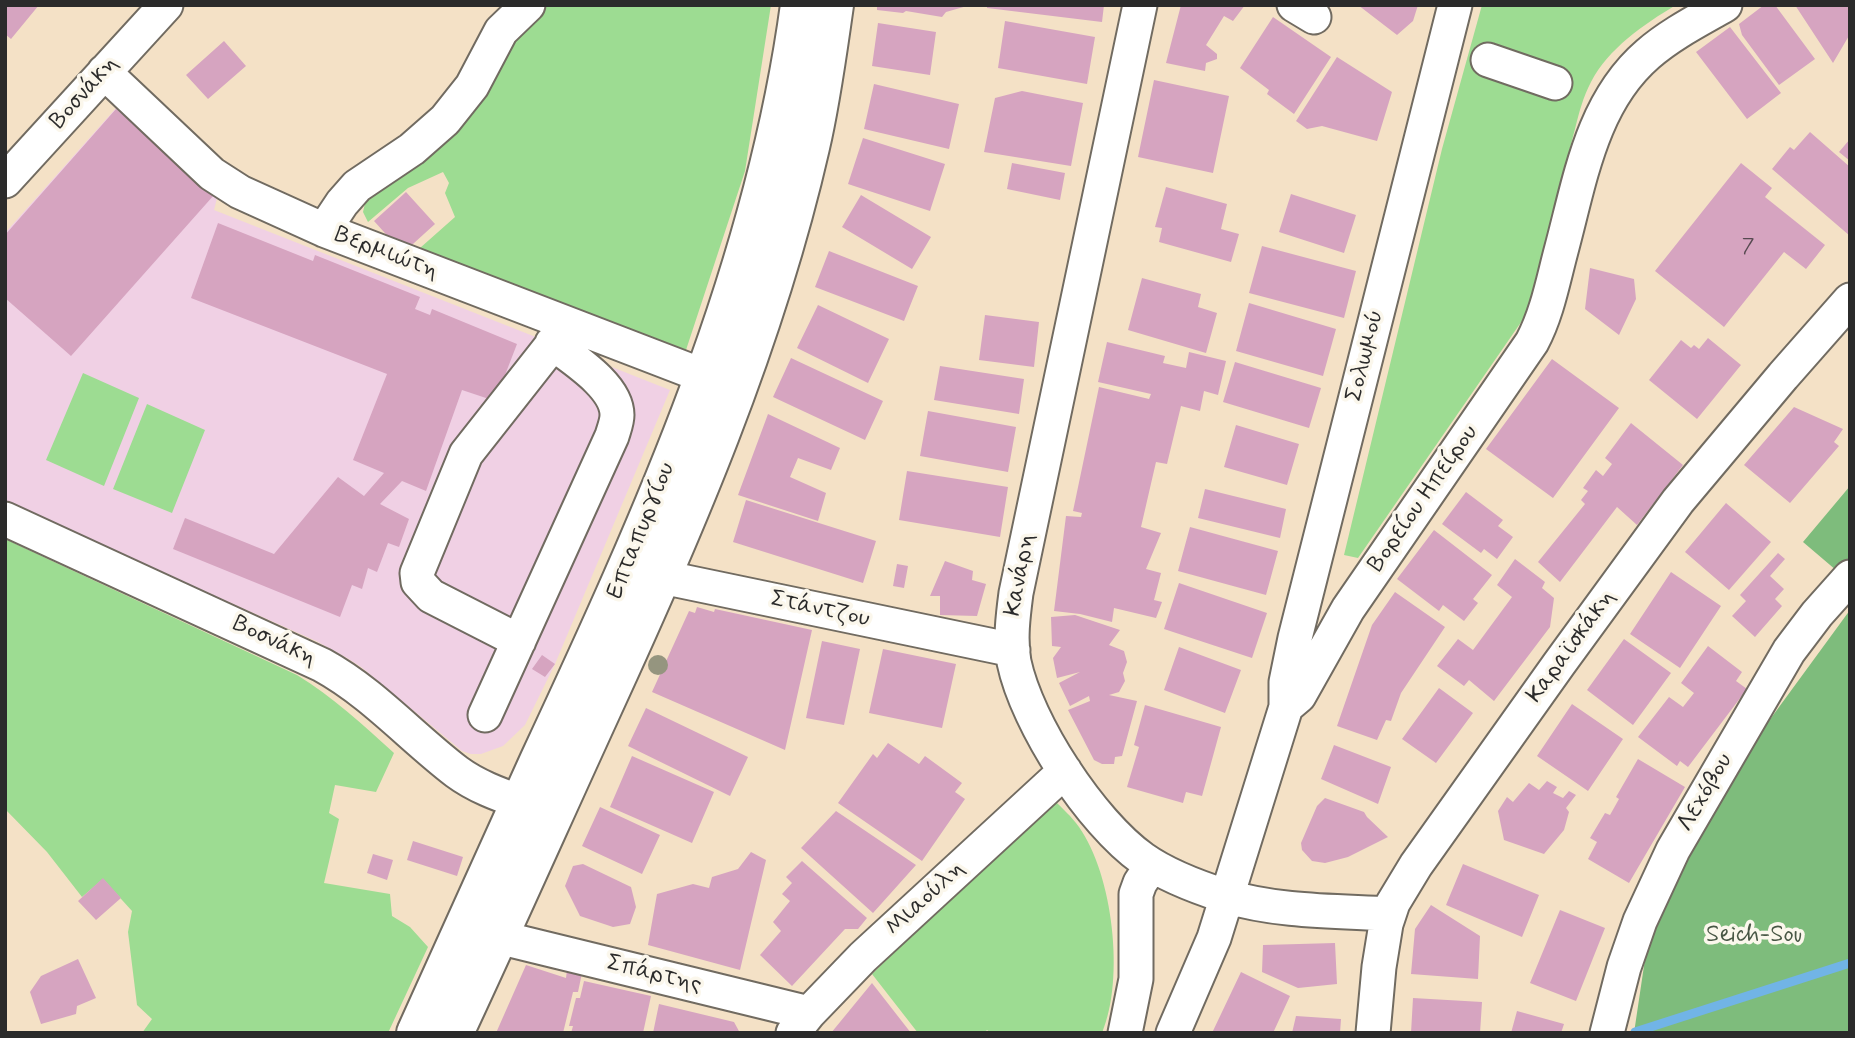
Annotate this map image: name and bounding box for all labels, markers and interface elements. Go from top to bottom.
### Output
street label: Βοσνάκη [44,50,126,136]
street label: Βερμιώτη [330,221,442,287]
house number: 7 [1742,235,1754,261]
street label: Σολωμού [1341,307,1391,405]
street label: Βορείου Ηπείρου [1363,420,1485,578]
street label: Επταπυργίου [602,459,682,603]
street label: Κανάρη [1000,531,1042,619]
street label: Στάντζου [768,585,872,635]
street label: Καραϊσκάκη [1521,585,1623,709]
street label: Βοσνάκη [227,610,321,674]
street label: Λεχόβου [1672,749,1740,837]
street label: Μιαούλη [880,855,972,943]
park label: Seich-Sou [1706,922,1802,950]
street label: Σπάρτης [603,949,705,1001]

